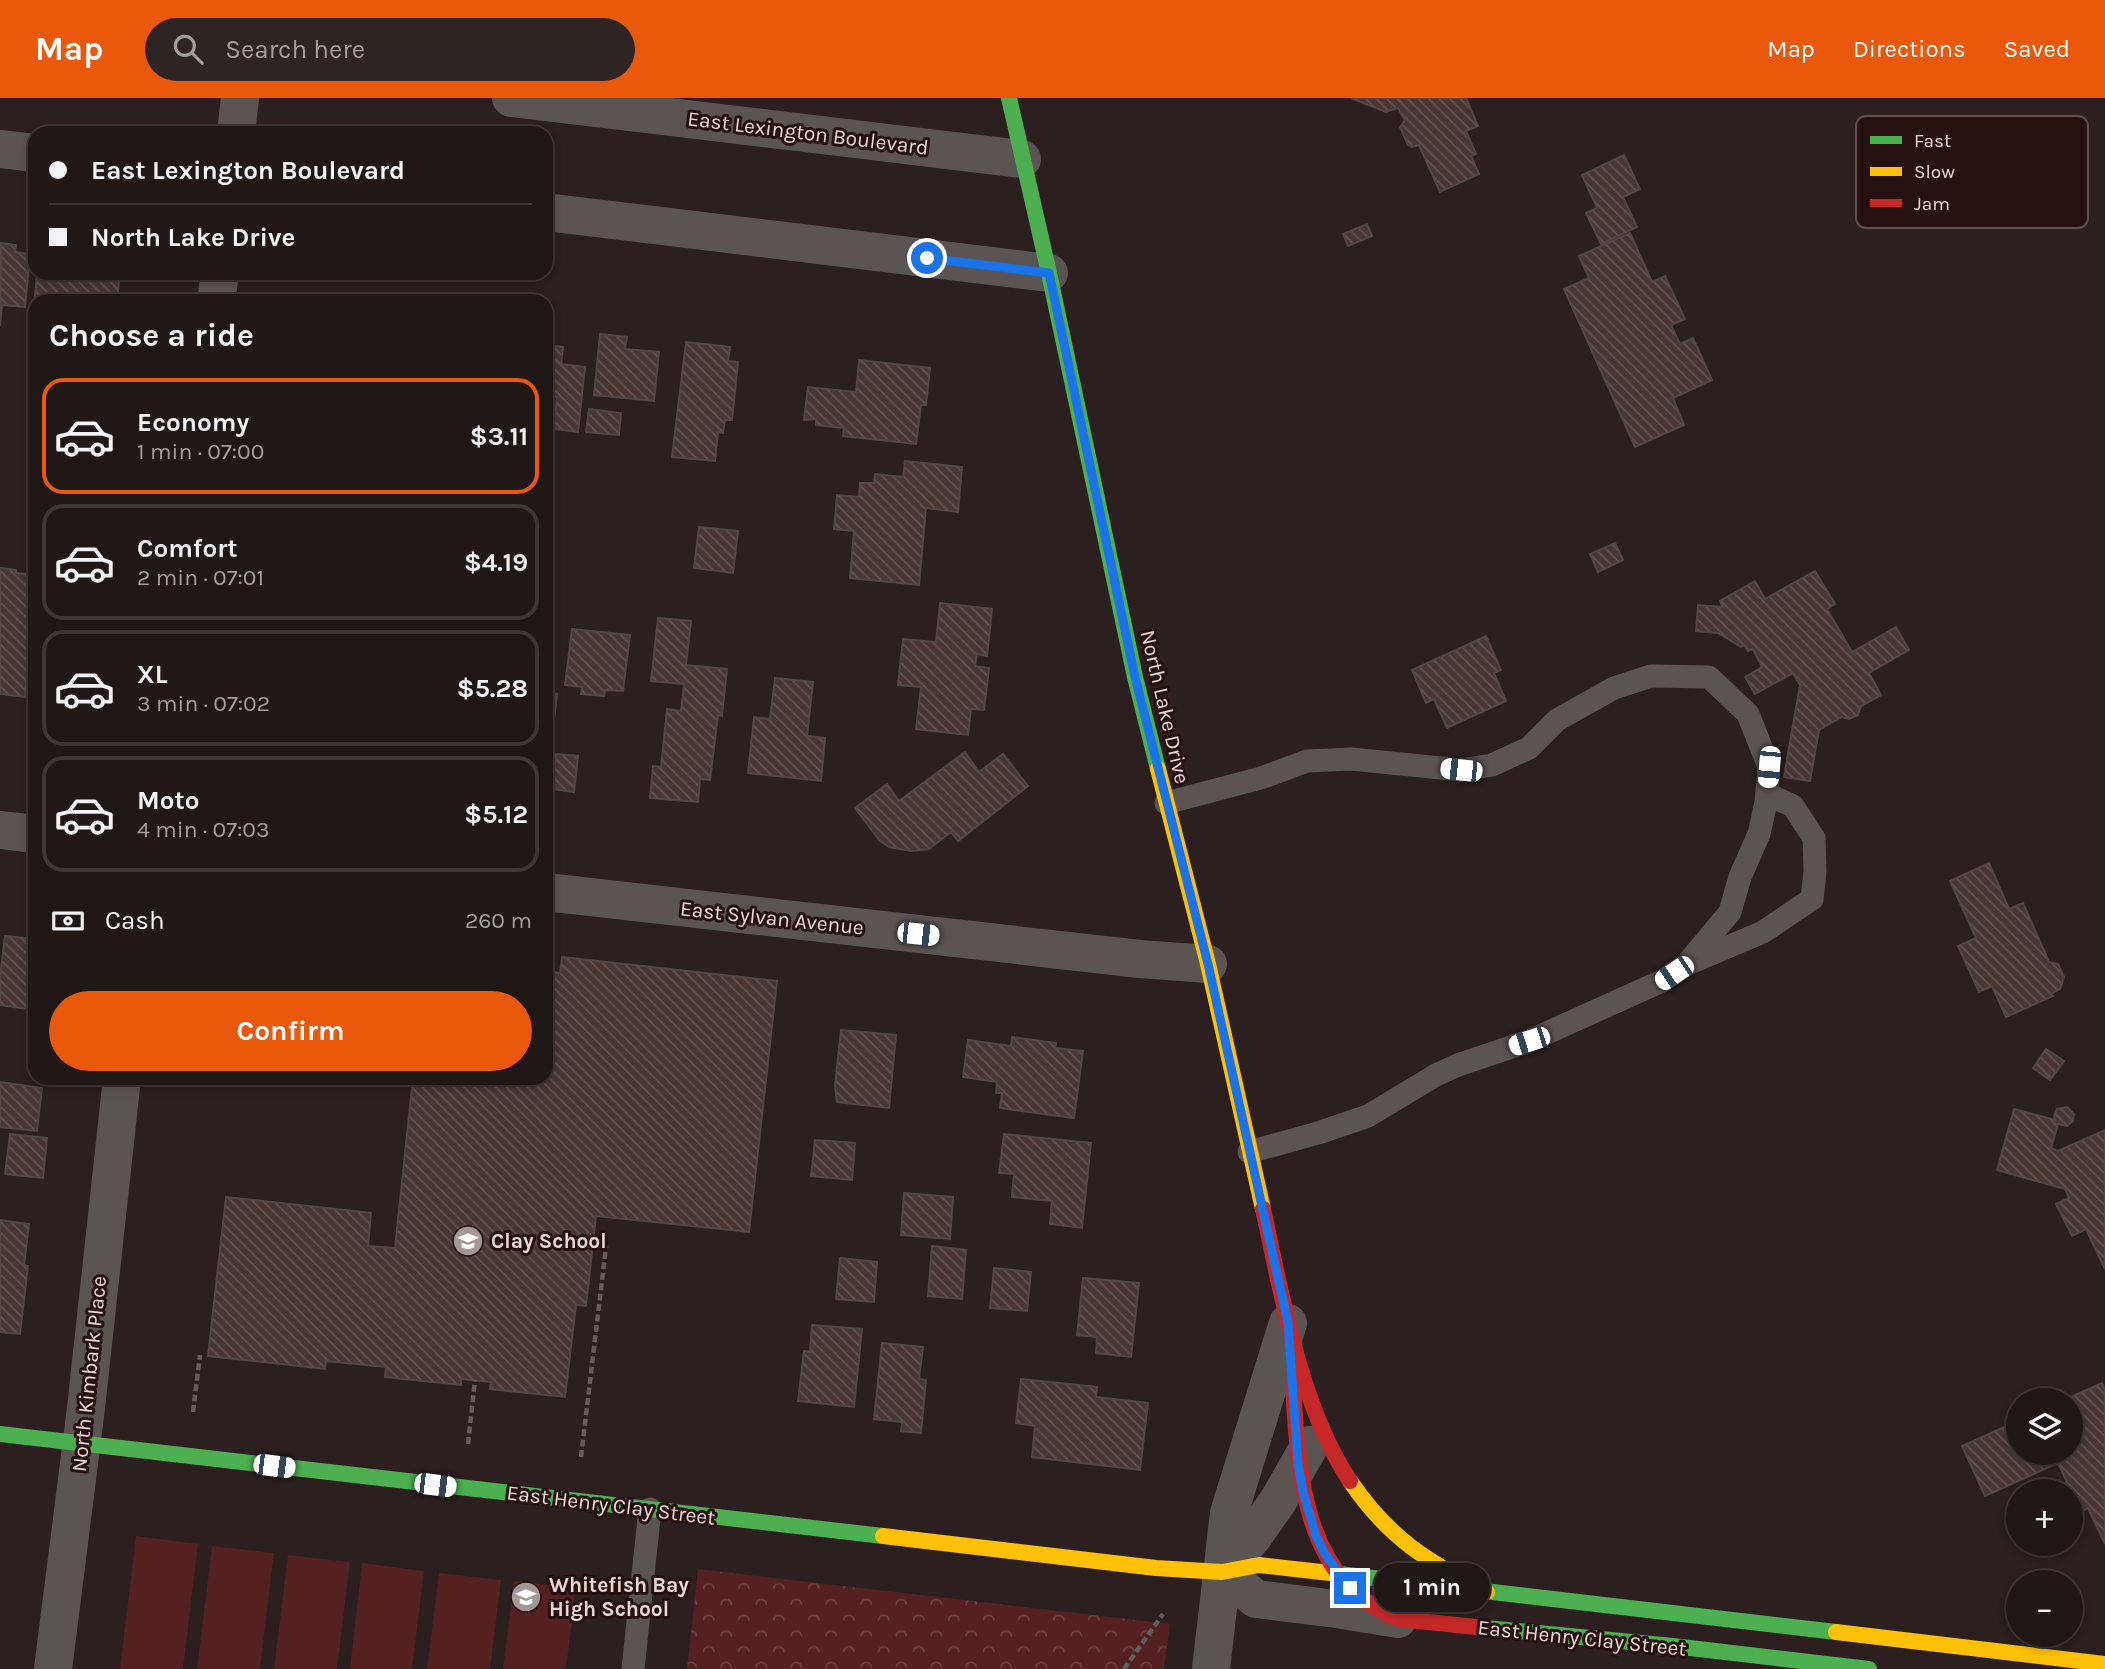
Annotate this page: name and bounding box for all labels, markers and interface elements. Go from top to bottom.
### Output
search box [145,18,635,81]
text: Map [35,30,103,68]
icon: search [169,30,207,68]
text: Search here [225,34,365,65]
text: Map [1767,35,1815,63]
text: Directions [1853,35,1966,63]
text: Saved [2004,35,2070,63]
street label: East Lexington Boulevard [686,106,930,160]
legend [1856,116,2088,228]
text: Fast [1914,130,1951,152]
text: East Lexington Boulevard [91,155,405,186]
text: Slow [1914,161,1955,183]
text: Jam [1914,193,1950,215]
text: North Lake Drive [91,222,295,253]
route start [911,242,943,274]
text: Choose a ride [49,317,254,354]
icon: car [53,405,116,468]
text: Economy [137,407,249,438]
text: $3.11 [470,421,528,452]
text: 1 min · 07:00 [137,438,264,465]
icon: car [53,531,116,594]
text: Comfort [137,533,238,564]
text: $4.19 [464,547,528,578]
text: 2 min · 07:01 [137,564,264,591]
street label: North Lake Drive [1136,628,1194,786]
icon: car [53,657,116,720]
text: XL [137,659,168,690]
text: $5.28 [457,673,528,704]
text: 3 min · 07:02 [137,690,270,717]
car [1757,745,1782,789]
car [1440,757,1483,783]
icon: car [53,783,116,846]
text: Moto [137,785,199,816]
text: $5.12 [464,799,528,830]
text: 4 min · 07:03 [137,816,270,843]
street label: East Sylvan Avenue [679,896,865,940]
icon: cash [49,902,87,940]
text: Cash [105,905,165,936]
text: 260 m [465,907,532,934]
car [897,921,940,947]
car [1651,953,1698,993]
button: Confirm [49,991,532,1071]
car [1506,1025,1553,1057]
school or university icon: Clay School [451,1224,485,1258]
place label: Clay School [491,1229,607,1253]
street label: North Kimbark Place [67,1275,111,1473]
map controls [2006,1388,2083,1647]
button: layers [2006,1388,2083,1465]
car [252,1453,297,1479]
car [413,1472,458,1498]
button: + [2006,1479,2083,1556]
street label: East Henry Clay Street [505,1480,717,1530]
callout: 1 min [1374,1564,1490,1612]
button: − [2006,1570,2083,1647]
route end [1334,1572,1366,1604]
place label: Whitefish Bay High School [549,1573,689,1621]
text: 1 min [1403,1574,1461,1601]
school or university icon: Whitefish Bay High School [509,1580,543,1614]
street label: East Henry Clay Street [1476,1615,1688,1661]

